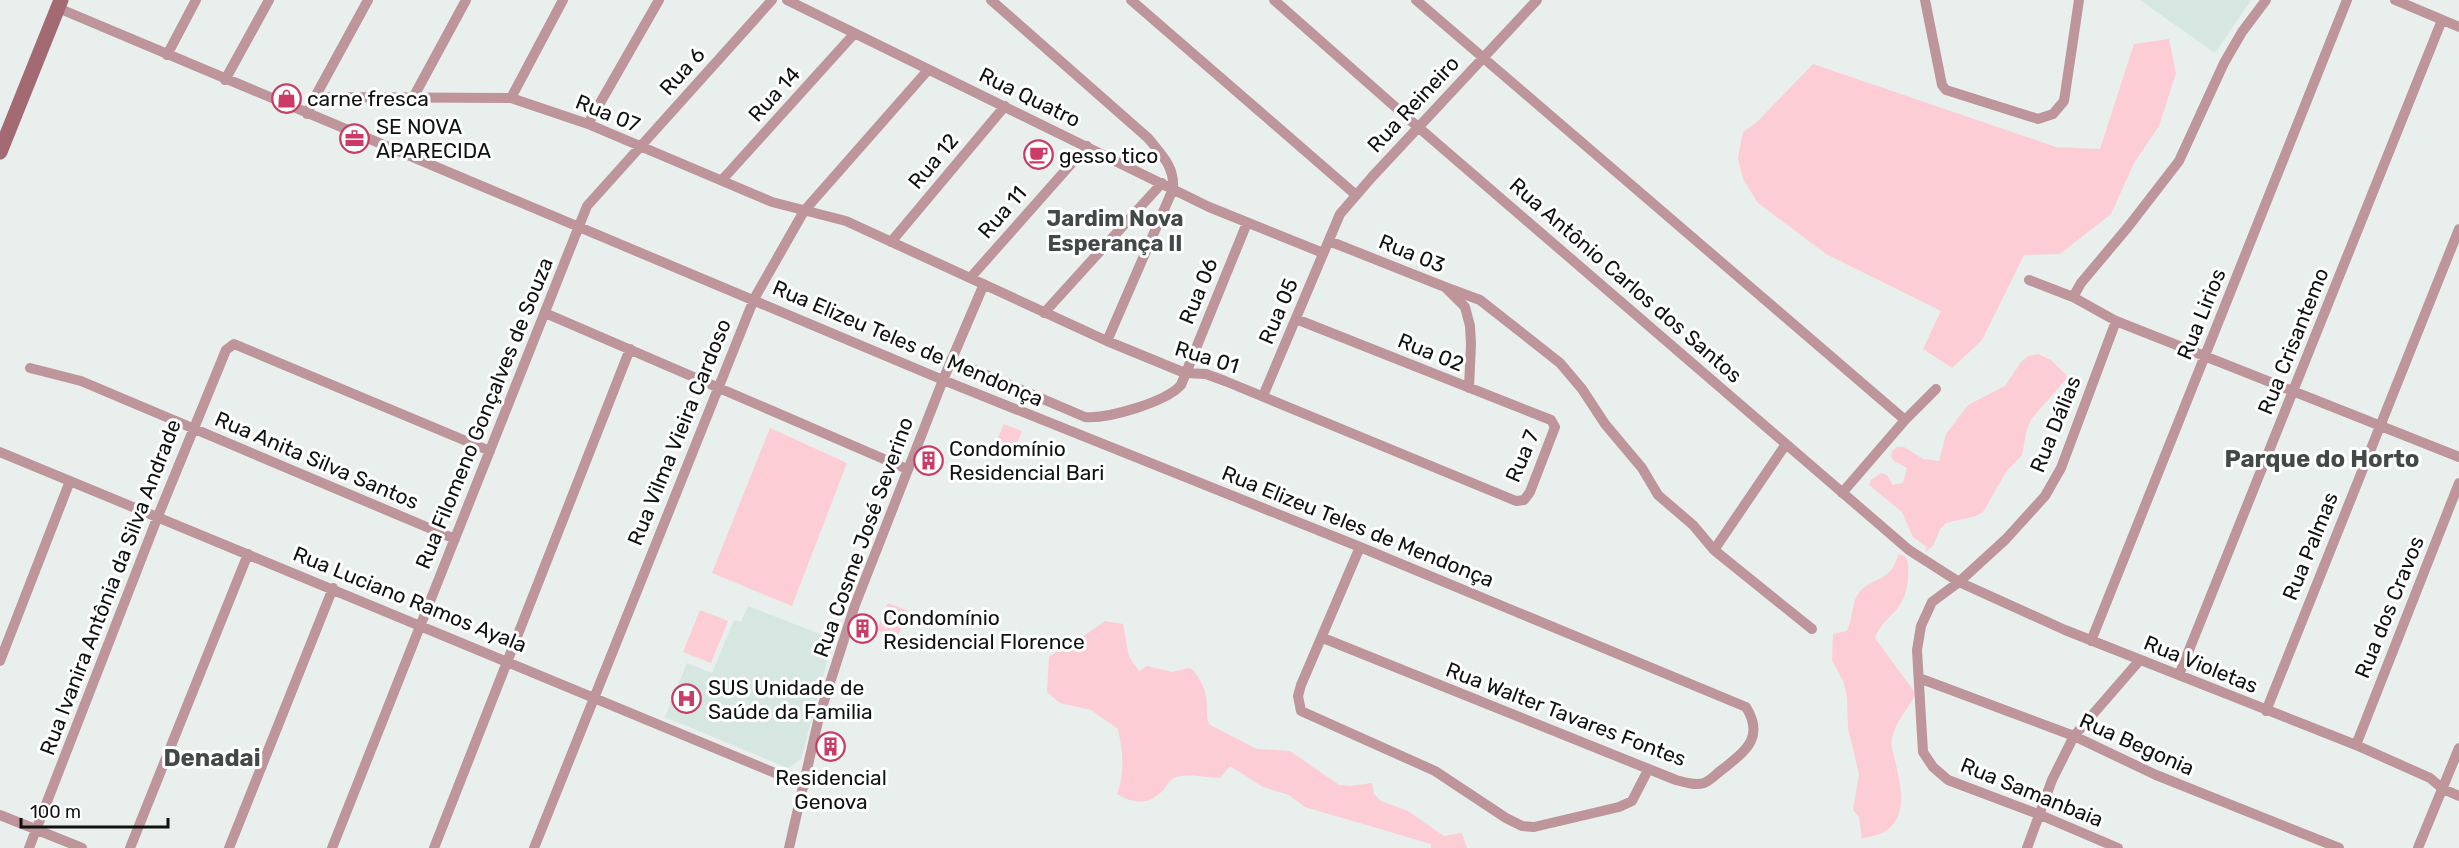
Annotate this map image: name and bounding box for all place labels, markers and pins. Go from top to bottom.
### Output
shop icon: carne fresca [270,82,302,114]
place label: carne fresca [307,86,429,111]
place label: SE NOVA APARECIDA [376,114,491,163]
office icon: SE NOVA APARECIDA [339,122,371,154]
cafe icon: gesso tico [1022,139,1054,171]
place label: gesso tico [1059,143,1158,168]
place label: Condomínio Residencial Bari [949,436,1104,485]
building icon: Condomínio Residencial Bari [912,444,944,476]
place label: Condomínio Residencial Florence [883,605,1085,654]
building icon: Condomínio Residencial Florence [846,613,878,645]
place label: SUS Unidade de Saúde da Familia [708,675,873,724]
hospital icon: SUS Unidade de Saúde da Familia [671,683,703,715]
building icon: Residencial Genova [815,730,847,762]
place label: Residencial Genova [775,765,887,814]

